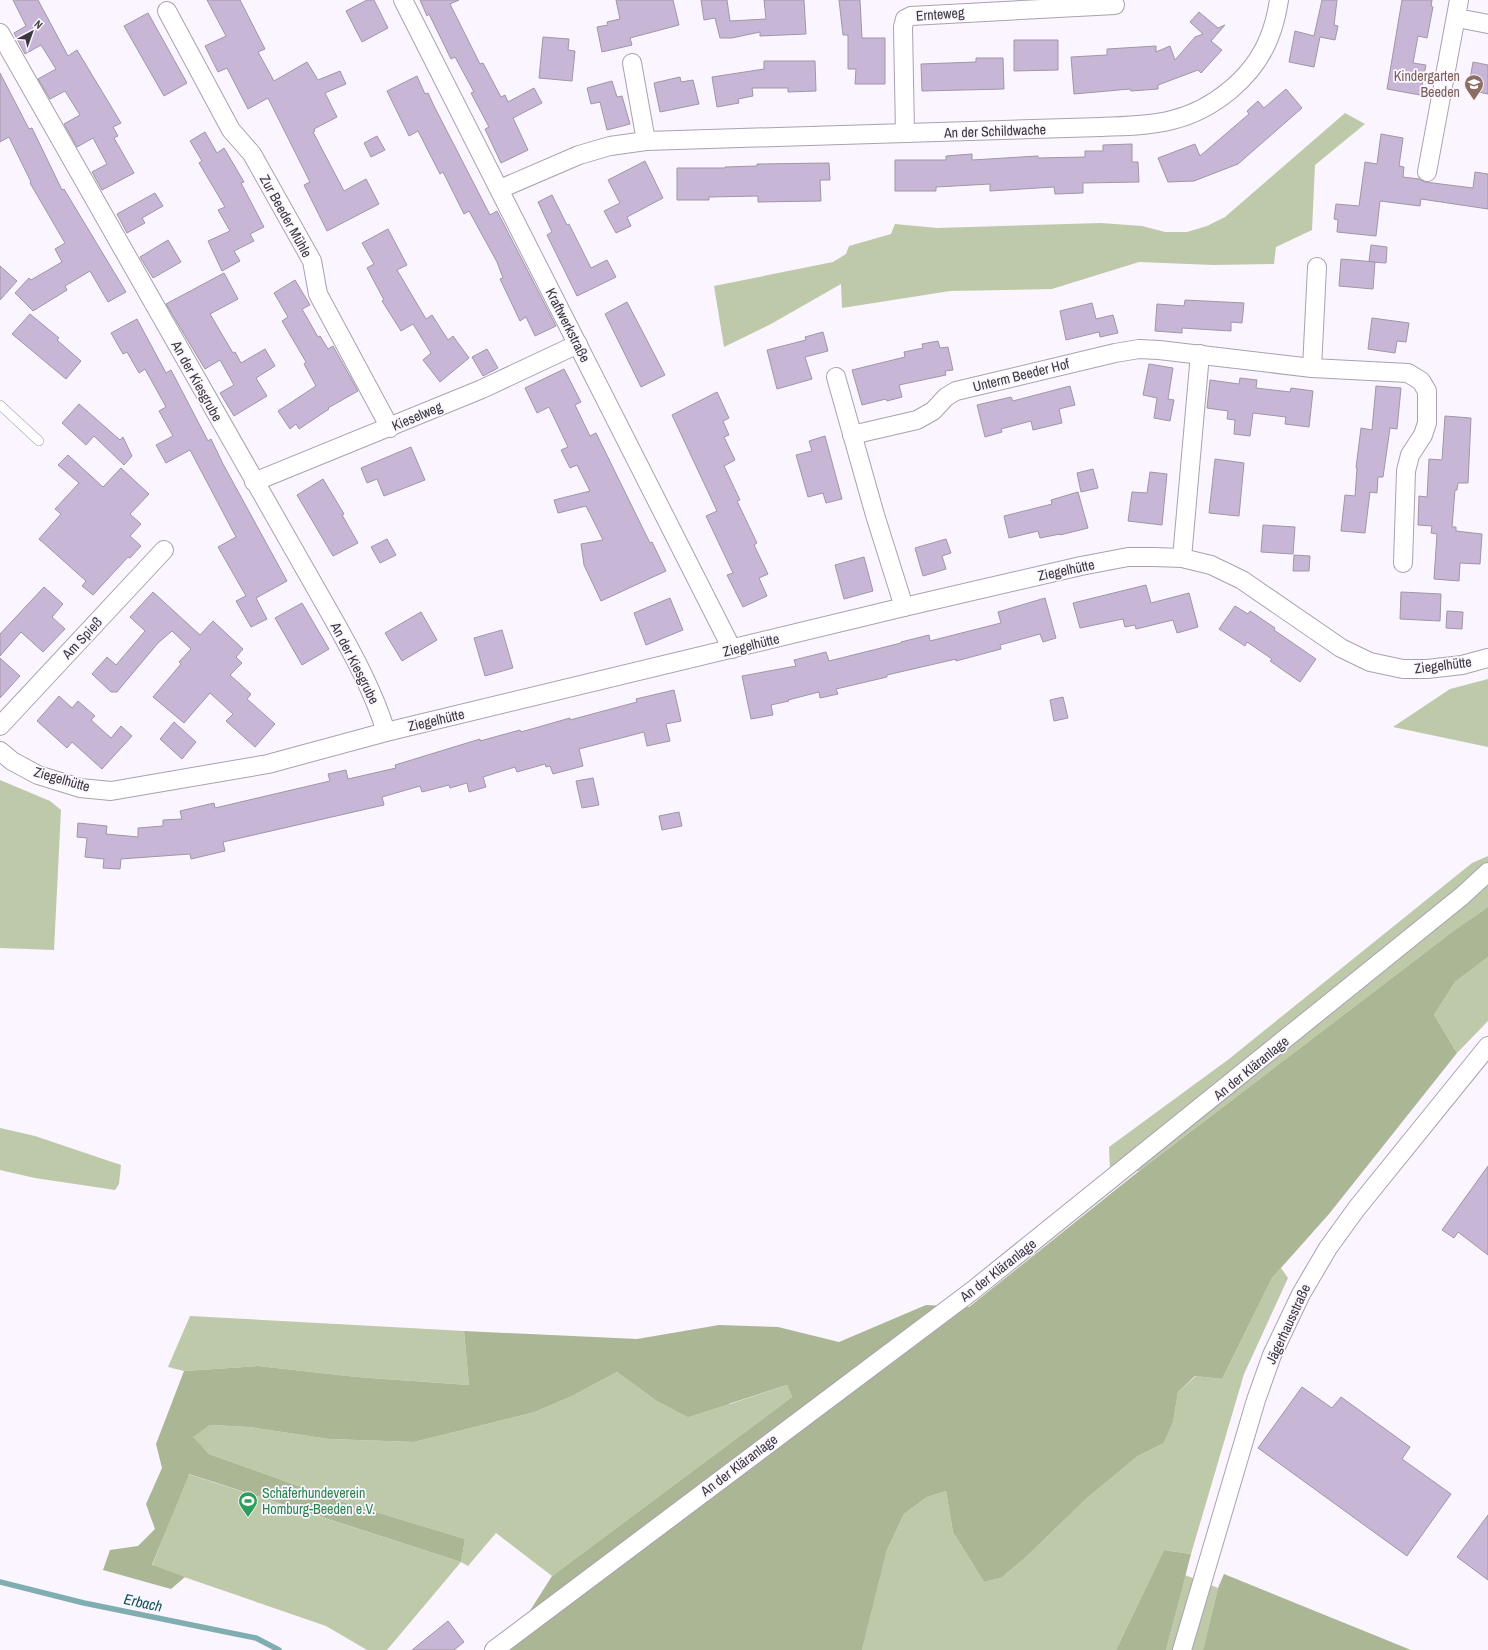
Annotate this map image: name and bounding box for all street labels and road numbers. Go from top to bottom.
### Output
street label: Ernteweg [915,3,965,25]
street label: An der Schildwache [943,120,1046,142]
street label: Zur Beeder Mühle [256,171,316,261]
street label: Kraftwerkstraße [542,285,594,365]
street label: An der Kiesgrube [167,337,227,424]
street label: Unterm Beeder Hof [971,354,1072,396]
street label: Kieselweg [389,397,445,435]
street label: Ziegelhütte [1036,555,1096,585]
street label: Am Spieß [57,613,106,664]
street label: An der Kiesgrube [326,618,383,707]
street label: Ziegelhütte [721,629,781,661]
street label: Ziegelhütte [1413,653,1473,677]
street label: Ziegelhütte [406,705,466,735]
street label: Ziegelhütte [32,762,92,796]
street label: An der Kläranlage [1209,1032,1292,1105]
street label: An der Kläranlage [955,1235,1040,1306]
street label: Jägerhausstraße [1262,1281,1314,1367]
street label: An der Kläranlage [696,1430,781,1500]

